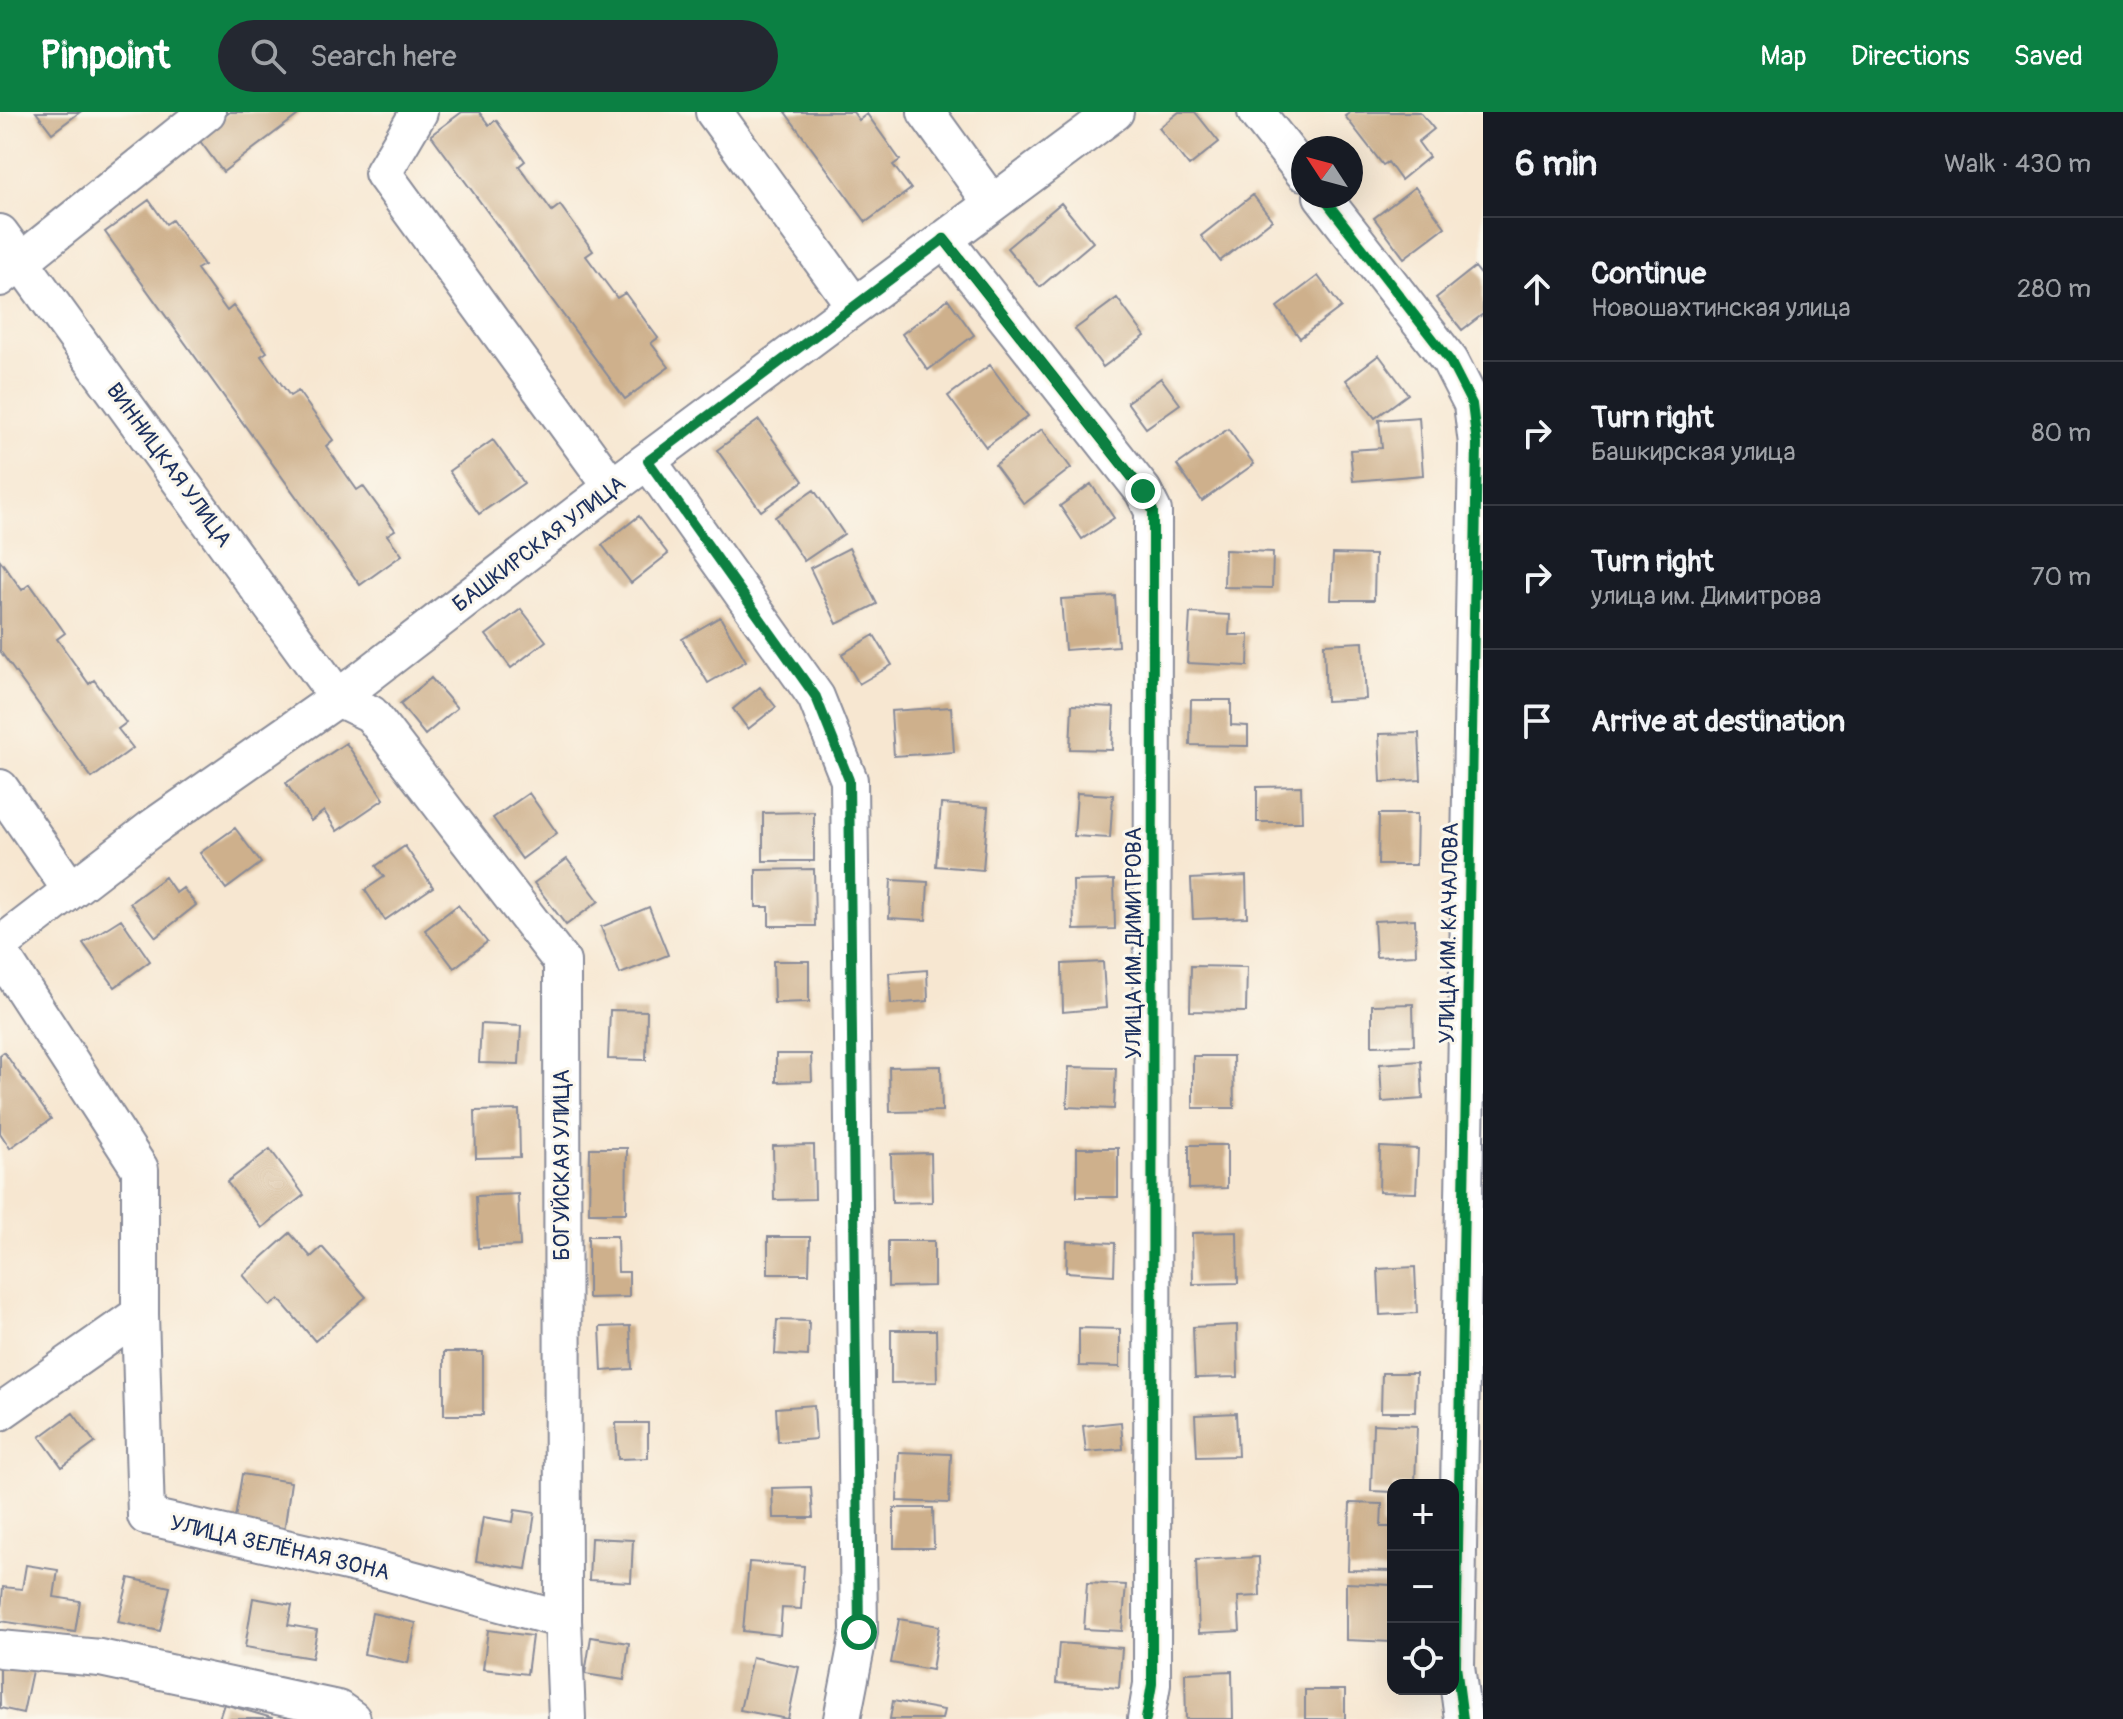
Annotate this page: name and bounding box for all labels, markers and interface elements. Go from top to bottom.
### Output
search box [218,20,778,92]
text: Pinpoint [40,32,170,80]
icon: search [246,34,290,78]
text: Search here [310,38,457,75]
text: Map [1760,39,1807,74]
text: Directions [1851,39,1970,74]
text: Saved [2014,39,2083,74]
north arrow [1291,136,1363,208]
text: 6 min [1515,143,1597,186]
text: Walk · 430 m [1944,148,2091,180]
text: Continue [1591,255,1706,292]
icon: ahead [1515,267,1559,311]
text: 280 m [2017,273,2091,305]
text: Новошахтинская улица [1591,292,1851,324]
street label: ВИННИЦКАЯ УЛИЦА [100,377,238,553]
text: Turn right [1591,399,1714,436]
icon: right [1515,411,1559,455]
text: 80 m [2031,417,2091,449]
text: Башкирская улица [1591,436,1796,468]
street label: БАШКИРСКАЯ УЛИЦА [447,470,631,618]
route end [1125,473,1161,509]
text: Turn right [1591,543,1714,580]
icon: right [1515,555,1559,599]
text: 70 m [2031,561,2091,593]
text: улица им. Димитрова [1591,580,1821,612]
icon: arrive [1515,699,1559,743]
text: Arrive at destination [1591,703,1845,740]
street label: УЛИЦА ИМ. КАЧАЛОВА [1433,822,1465,1044]
street label: УЛИЦА ИМ. ДИМИТРОВА [1120,827,1148,1059]
street label: БОГУЙСКАЯ УЛИЦА [548,1069,576,1261]
map controls [1387,1479,1459,1695]
button: + [1387,1479,1459,1551]
street label: УЛИЦА ЗЕЛЁНАЯ ЗОНА [167,1509,393,1587]
button: − [1387,1551,1459,1623]
route start [841,1614,877,1650]
button: locate [1387,1623,1459,1695]

